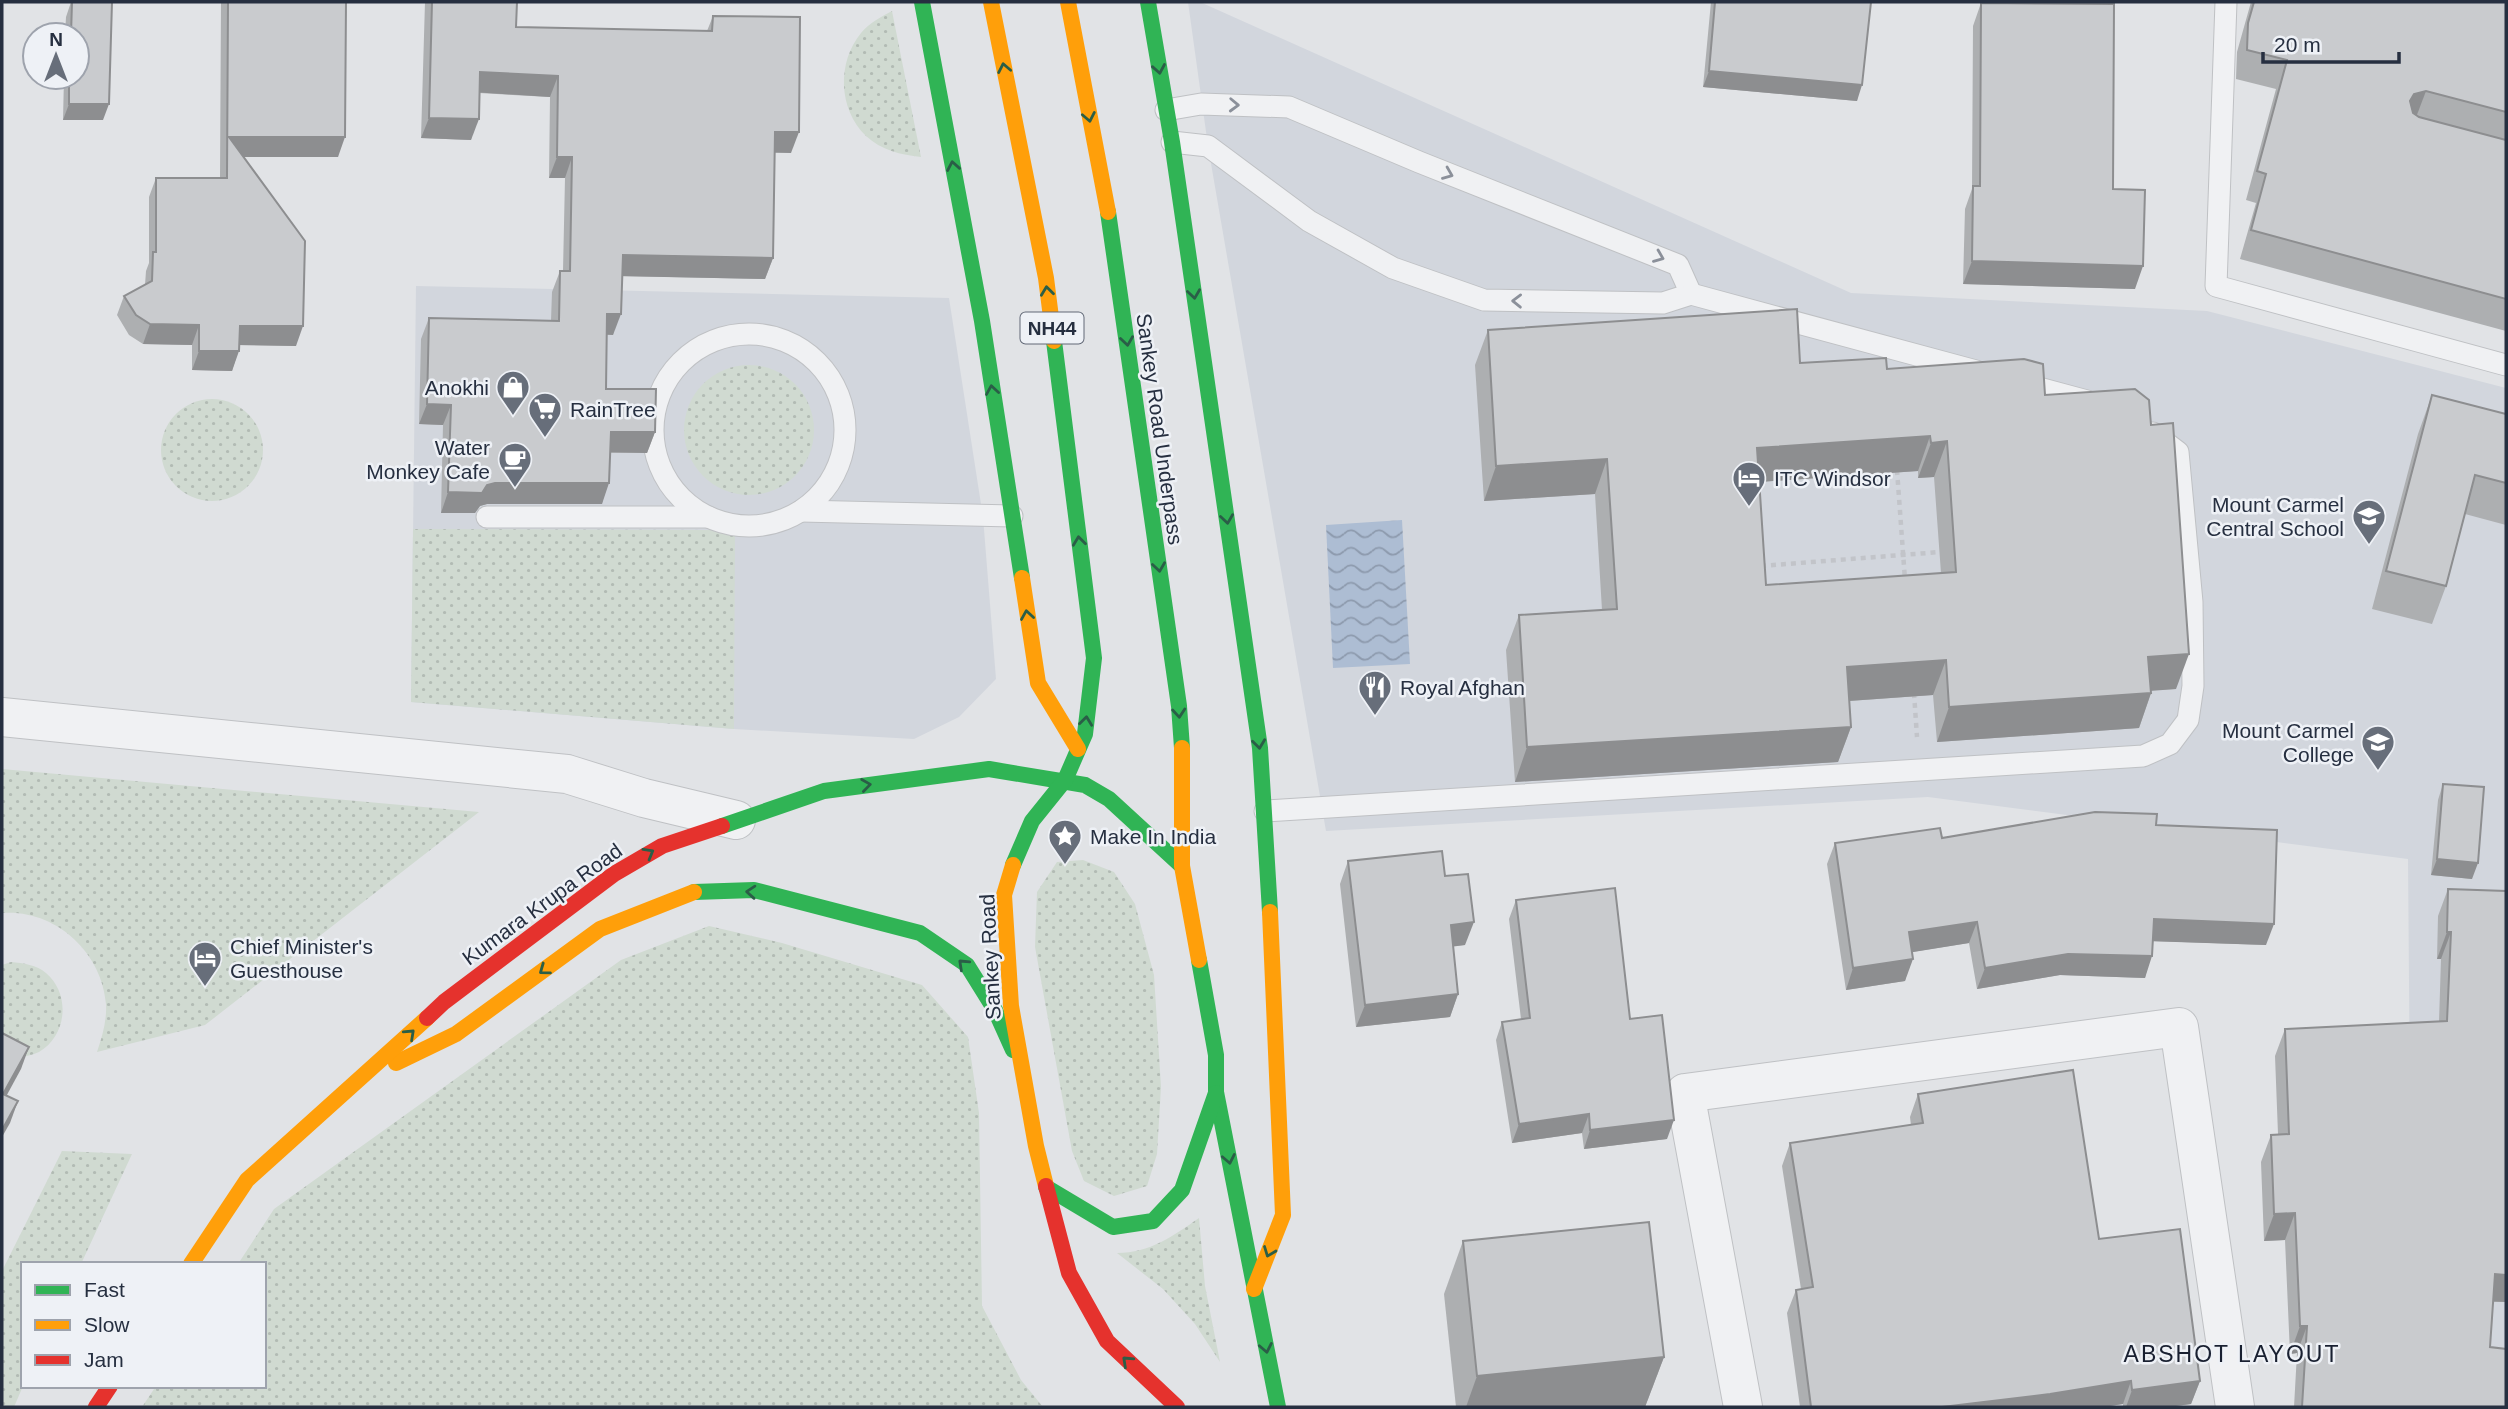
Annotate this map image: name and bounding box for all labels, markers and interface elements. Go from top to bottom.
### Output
north arrow [21,21,91,91]
scale bar [2263,21,2400,65]
text: N [49,29,63,50]
text: 20 m [2274,33,2321,56]
one-way arrow [998,62,1013,74]
one-way arrow [1151,63,1166,75]
one-way arrow [1229,97,1240,112]
one-way arrow [1081,111,1096,123]
one-way arrow [946,160,961,172]
one-way arrow [1441,165,1453,179]
one-way arrow [1653,249,1665,263]
one-way arrow [1040,286,1055,297]
one-way arrow [1187,288,1202,300]
one-way arrow [1511,293,1522,308]
road number: NH44 [1020,312,1084,344]
street label: Sankey Road Underpass [1132,312,1188,546]
one-way arrow [1119,335,1134,347]
shop icon: Anokhi [494,368,532,417]
place label: Anokhi [425,376,489,399]
one-way arrow [985,385,1000,396]
supermarket icon: RainTree [526,390,564,439]
place label: RainTree [570,398,656,421]
place label: Water Monkey Cafe [366,436,490,483]
cafe icon: Water Monkey Cafe [496,440,534,489]
hotel icon: ITC Windsor [1730,459,1768,508]
place label: ITC Windsor [1774,467,1891,490]
place label: Mount Carmel Central School [2206,493,2344,540]
school or university icon: Mount Carmel Central School [2350,497,2388,546]
one-way arrow [1219,513,1234,525]
one-way arrow [1072,536,1087,547]
one-way arrow [1151,561,1166,572]
one-way arrow [1020,609,1035,621]
restaurant icon: Royal Afghan [1356,668,1394,717]
place label: Royal Afghan [1400,676,1525,699]
one-way arrow [1171,708,1186,719]
one-way arrow [1079,715,1094,727]
place label: Mount Carmel College [2222,719,2354,766]
school or university icon: Mount Carmel College [2359,723,2397,772]
one-way arrow [1252,738,1267,750]
one-way arrow [860,778,872,793]
place icon: Make In India [1046,817,1084,866]
place label: Make In India [1090,825,1216,848]
street label: Kumara Krupa Road [458,838,626,970]
one-way arrow [642,848,655,861]
one-way arrow [745,884,756,899]
street label: Sankey Road [975,893,1005,1021]
place label: Chief Minister's Guesthouse [230,935,373,982]
hotel icon: Chief Minister's Guesthouse [186,939,224,988]
one-way arrow [958,960,971,972]
one-way arrow [539,961,552,974]
one-way arrow [401,1029,414,1042]
one-way arrow [1221,1153,1236,1165]
one-way arrow [1263,1245,1277,1257]
legend [21,1262,266,1388]
text: Fast [84,1278,125,1301]
text: Slow [84,1313,130,1336]
district label: ABSHOT LAYOUT [2124,1341,2340,1367]
one-way arrow [1258,1342,1273,1354]
text: Jam [84,1348,124,1371]
one-way arrow [1122,1356,1135,1369]

